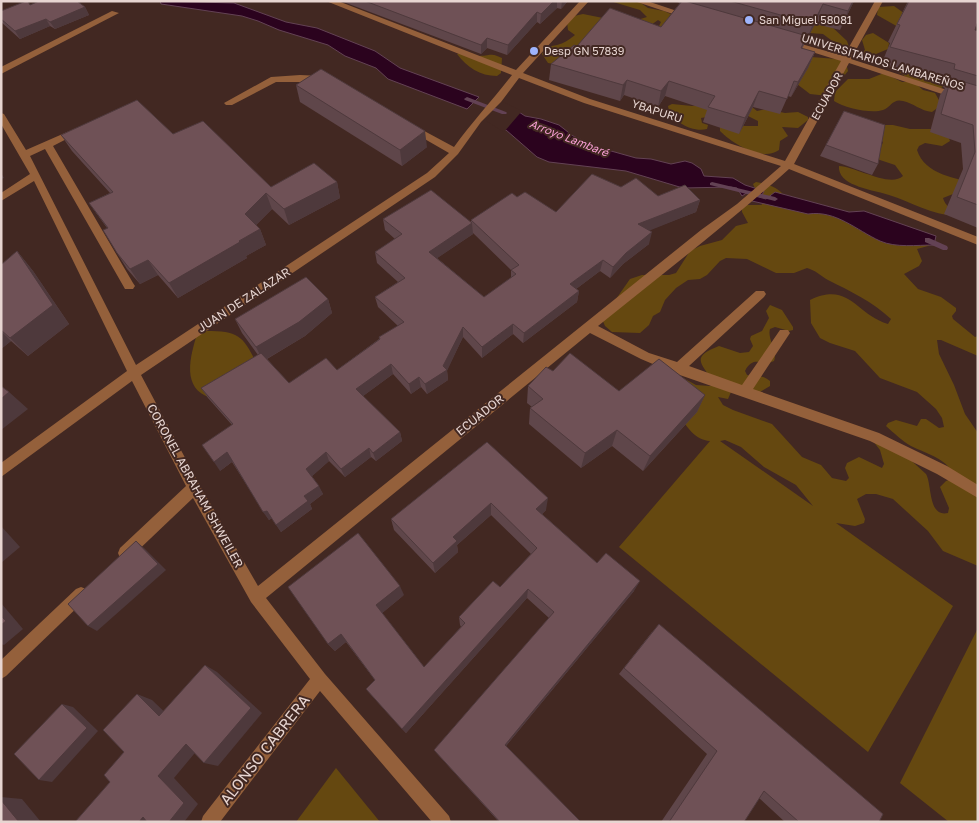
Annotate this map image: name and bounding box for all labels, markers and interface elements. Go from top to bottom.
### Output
place label: San Miguel 58081 [759,13,852,26]
marker: San Miguel 58081 [743,14,755,26]
street label: UNIVERSITARIOS LAMBAREÑOS [800,30,966,93]
place label: Desp GN 57839 [544,44,624,57]
marker: Desp GN 57839 [528,45,540,57]
street label: ECUADOR [808,70,845,122]
street label: YBAPURU [630,96,684,125]
water label: Arroyo Lambaré [528,117,612,160]
street label: JUAN DE ZALAZAR [194,264,293,335]
street label: ECUADOR [453,391,507,438]
street label: CORONEL ABRAHAM SHWEILER [144,401,247,570]
street label: ALONSO CABRERA [216,691,313,808]

